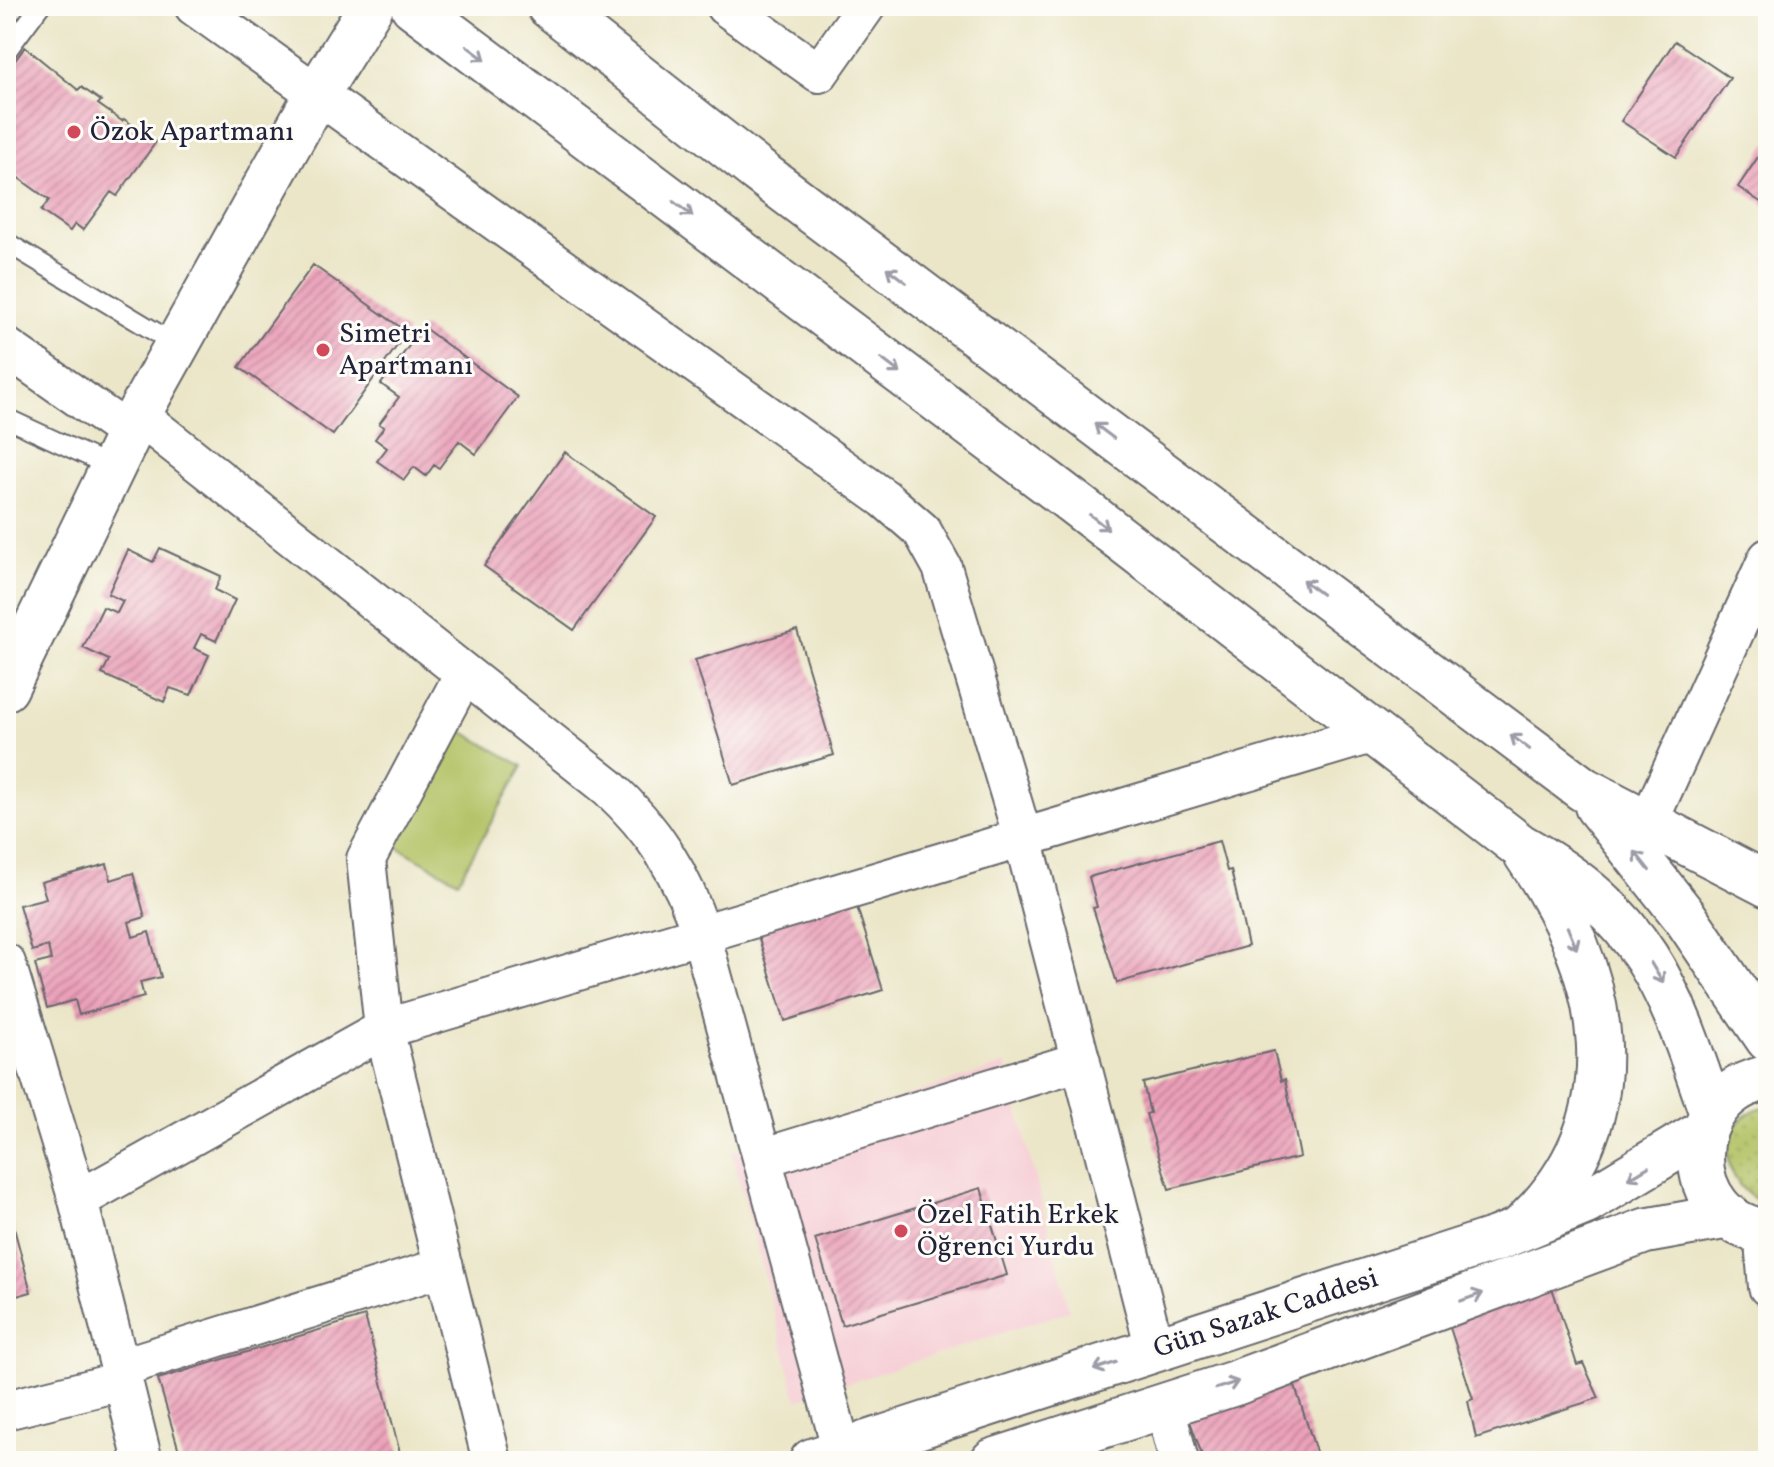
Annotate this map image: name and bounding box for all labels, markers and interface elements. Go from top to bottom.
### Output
one-way arrow [464,45,486,61]
place label: Özok Apartmanı [90,113,294,152]
marker: Özok Apartmanı [65,123,83,141]
one-way arrow [672,201,694,218]
one-way arrow [886,266,907,283]
place label: Simetri Apartmanı [339,315,473,386]
marker: Simetri Apartmanı [314,341,332,359]
one-way arrow [880,357,901,374]
one-way arrow [1094,422,1115,439]
one-way arrow [1088,514,1109,531]
one-way arrow [1302,578,1323,595]
one-way arrow [1510,734,1531,751]
one-way arrow [1634,851,1651,872]
one-way arrow [1565,925,1580,949]
one-way arrow [1650,961,1666,984]
one-way arrow [1627,1165,1650,1181]
place label: Özel Fatih Erkek Öğrenci Yurdu [917,1196,1119,1267]
marker: Özel Fatih Erkek Öğrenci Yurdu [892,1222,910,1240]
street label: Gün Sazak Caddesi [1149,1259,1383,1369]
one-way arrow [1459,1289,1484,1303]
one-way arrow [1092,1359,1117,1374]
one-way arrow [1215,1377,1240,1392]

